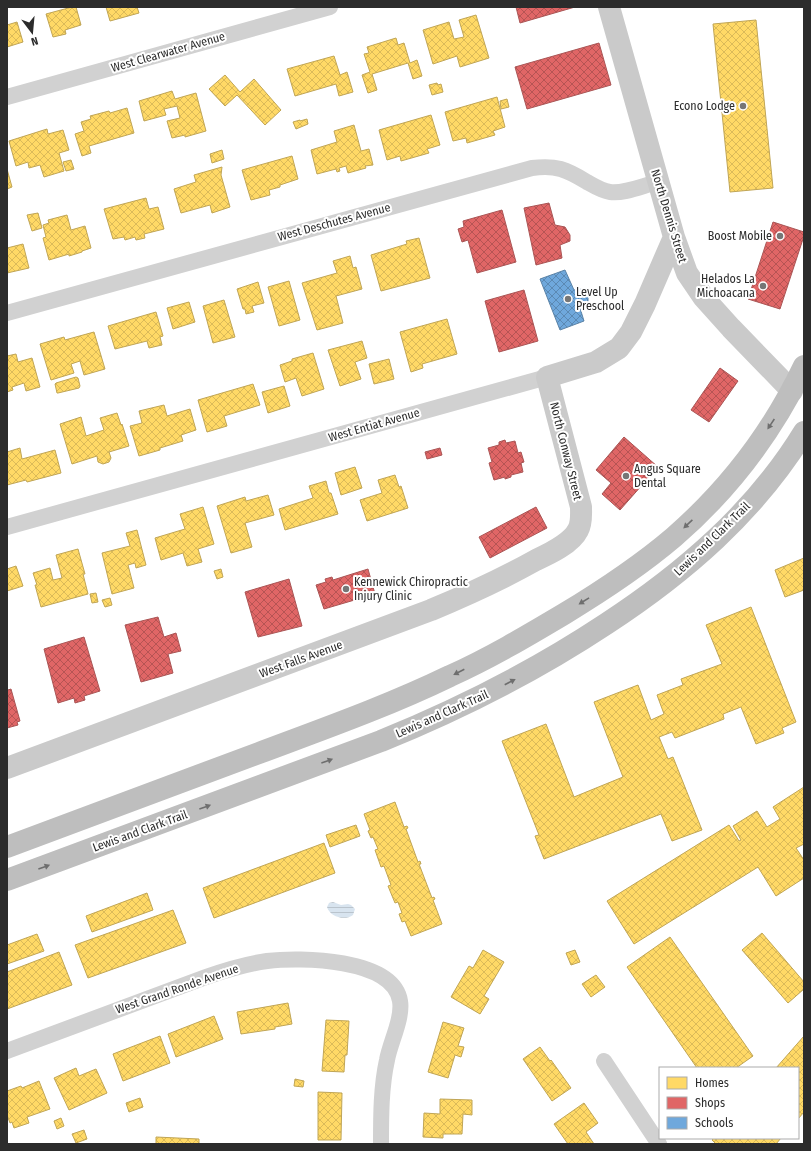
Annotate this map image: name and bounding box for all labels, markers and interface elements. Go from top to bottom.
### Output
north arrow [12,12,52,52]
street label: West Clearwater Avenue [109,29,227,75]
text: N [30,34,40,48]
place label: Econo Lodge [674,99,735,113]
marker: Econo Lodge [738,101,748,111]
street label: North Dennis Street [648,168,690,264]
street label: West Deschutes Avenue [276,200,392,244]
place label: Boost Mobile [708,229,772,243]
marker: Boost Mobile [775,231,785,241]
place label: Helados La Michoacana [697,272,755,300]
marker: Helados La Michoacana [758,281,768,291]
place label: Level Up Preschool [576,285,624,313]
marker: Level Up Preschool [563,294,573,304]
street label: North Conway Street [547,401,585,501]
street label: West Entiat Avenue [327,405,421,445]
one-way arrow [767,419,775,429]
place label: Angus Square Dental [634,462,701,490]
marker: Angus Square Dental [621,471,631,481]
street label: Lewis and Clark Trail [671,499,753,579]
one-way arrow [683,519,694,528]
place label: Kennewick Chiropractic Injury Clinic [354,575,468,603]
marker: Kennewick Chiropractic Injury Clinic [341,584,351,594]
one-way arrow [579,597,589,605]
street label: West Falls Avenue [258,637,344,681]
one-way arrow [453,669,465,675]
one-way arrow [504,678,516,685]
street label: Lewis and Clark Trail [394,687,490,741]
one-way arrow [321,758,333,764]
one-way arrow [199,803,211,809]
street label: Lewis and Clark Trail [91,807,189,855]
one-way arrow [38,863,50,869]
street label: West Grand Ronde Avenue [114,961,240,1017]
legend [659,1067,799,1139]
text: Homes [695,1076,729,1090]
text: Shops [695,1096,725,1110]
text: Schools [695,1116,733,1130]

